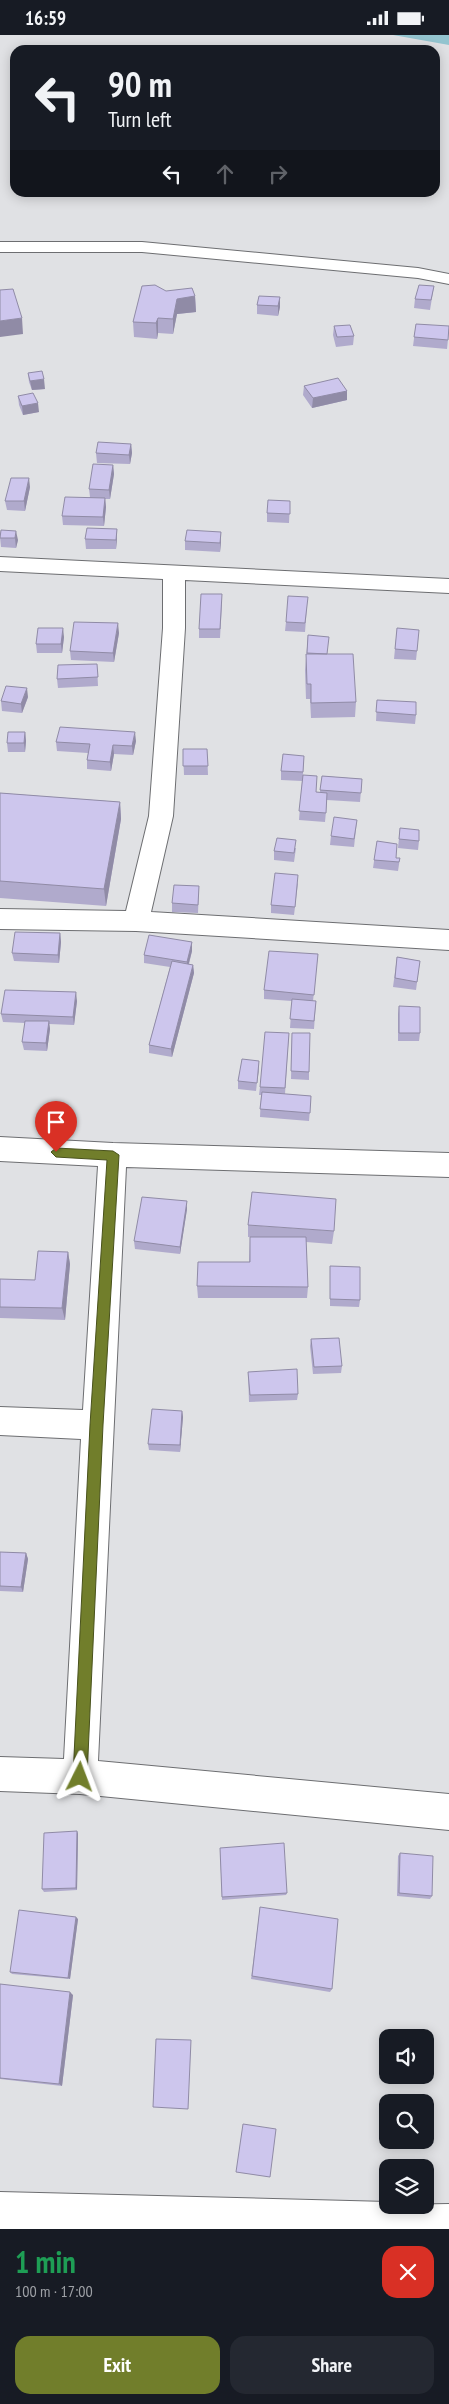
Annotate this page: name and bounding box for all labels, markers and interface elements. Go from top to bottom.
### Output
text: 16:59 [25,6,66,30]
text: 90 m [108,61,172,107]
icon: left [25,65,90,130]
text: Turn left [108,105,172,133]
icon: left [158,160,186,188]
icon: ahead [211,160,239,188]
icon: right [264,160,292,188]
pin [35,1101,77,1152]
icon: arrive [42,1108,70,1136]
position arrow [53,1750,105,1802]
map controls [379,2029,434,2214]
button: sound [379,2029,434,2084]
button: search [379,2094,434,2149]
button: layers [379,2159,434,2214]
text: 1 min [15,2242,76,2281]
button: close [382,2246,434,2298]
text: 100 m · 17:00 [15,2281,93,2301]
button: Exit [15,2336,220,2394]
button: Share [230,2336,434,2394]

